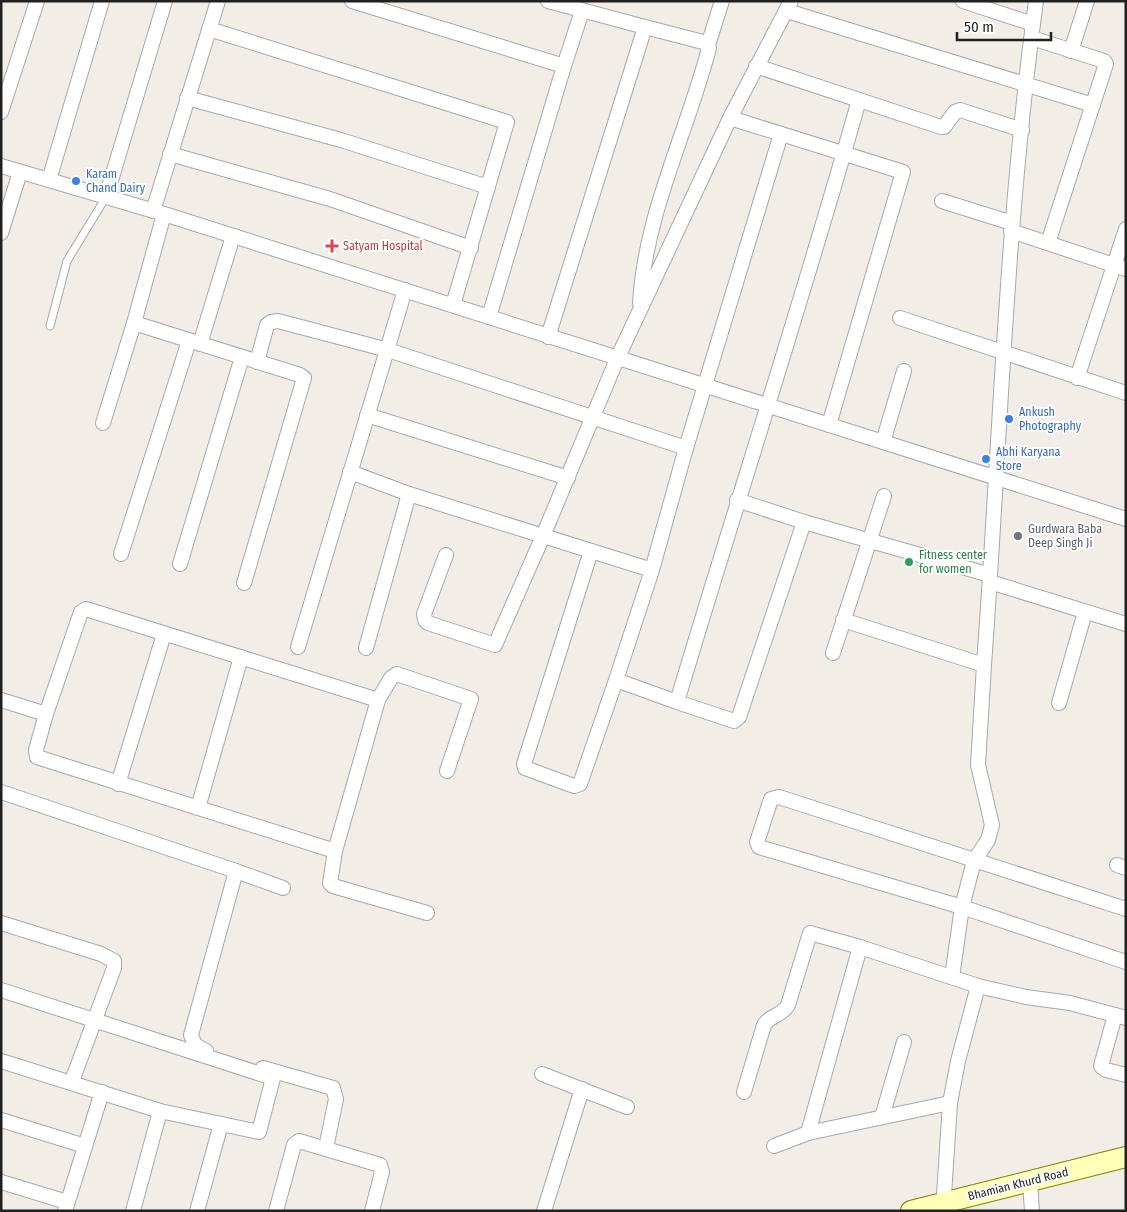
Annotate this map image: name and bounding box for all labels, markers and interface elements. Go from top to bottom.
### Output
scale bar [957,10,1051,42]
text: 50 m [964,18,994,36]
place label: Karam Chand Dairy [86,167,146,195]
marker: Karam Chand Dairy [70,175,82,187]
marker: Satyam Hospital [325,239,339,253]
place label: Satyam Hospital [343,239,423,253]
place label: Ankush Photography [1019,405,1082,433]
marker: Ankush Photography [1003,413,1015,425]
place label: Abhi Karyana Store [996,445,1061,473]
marker: Abhi Karyana Store [980,453,992,465]
place label: Gurdwara Baba Deep Singh Ji [1028,522,1102,550]
marker: Gurdwara Baba Deep Singh Ji [1012,530,1024,542]
place label: Fitness center for women [919,548,988,576]
marker: Fitness center for women [903,556,915,568]
street label: Bhamian Khurd Road [966,1165,1070,1203]

